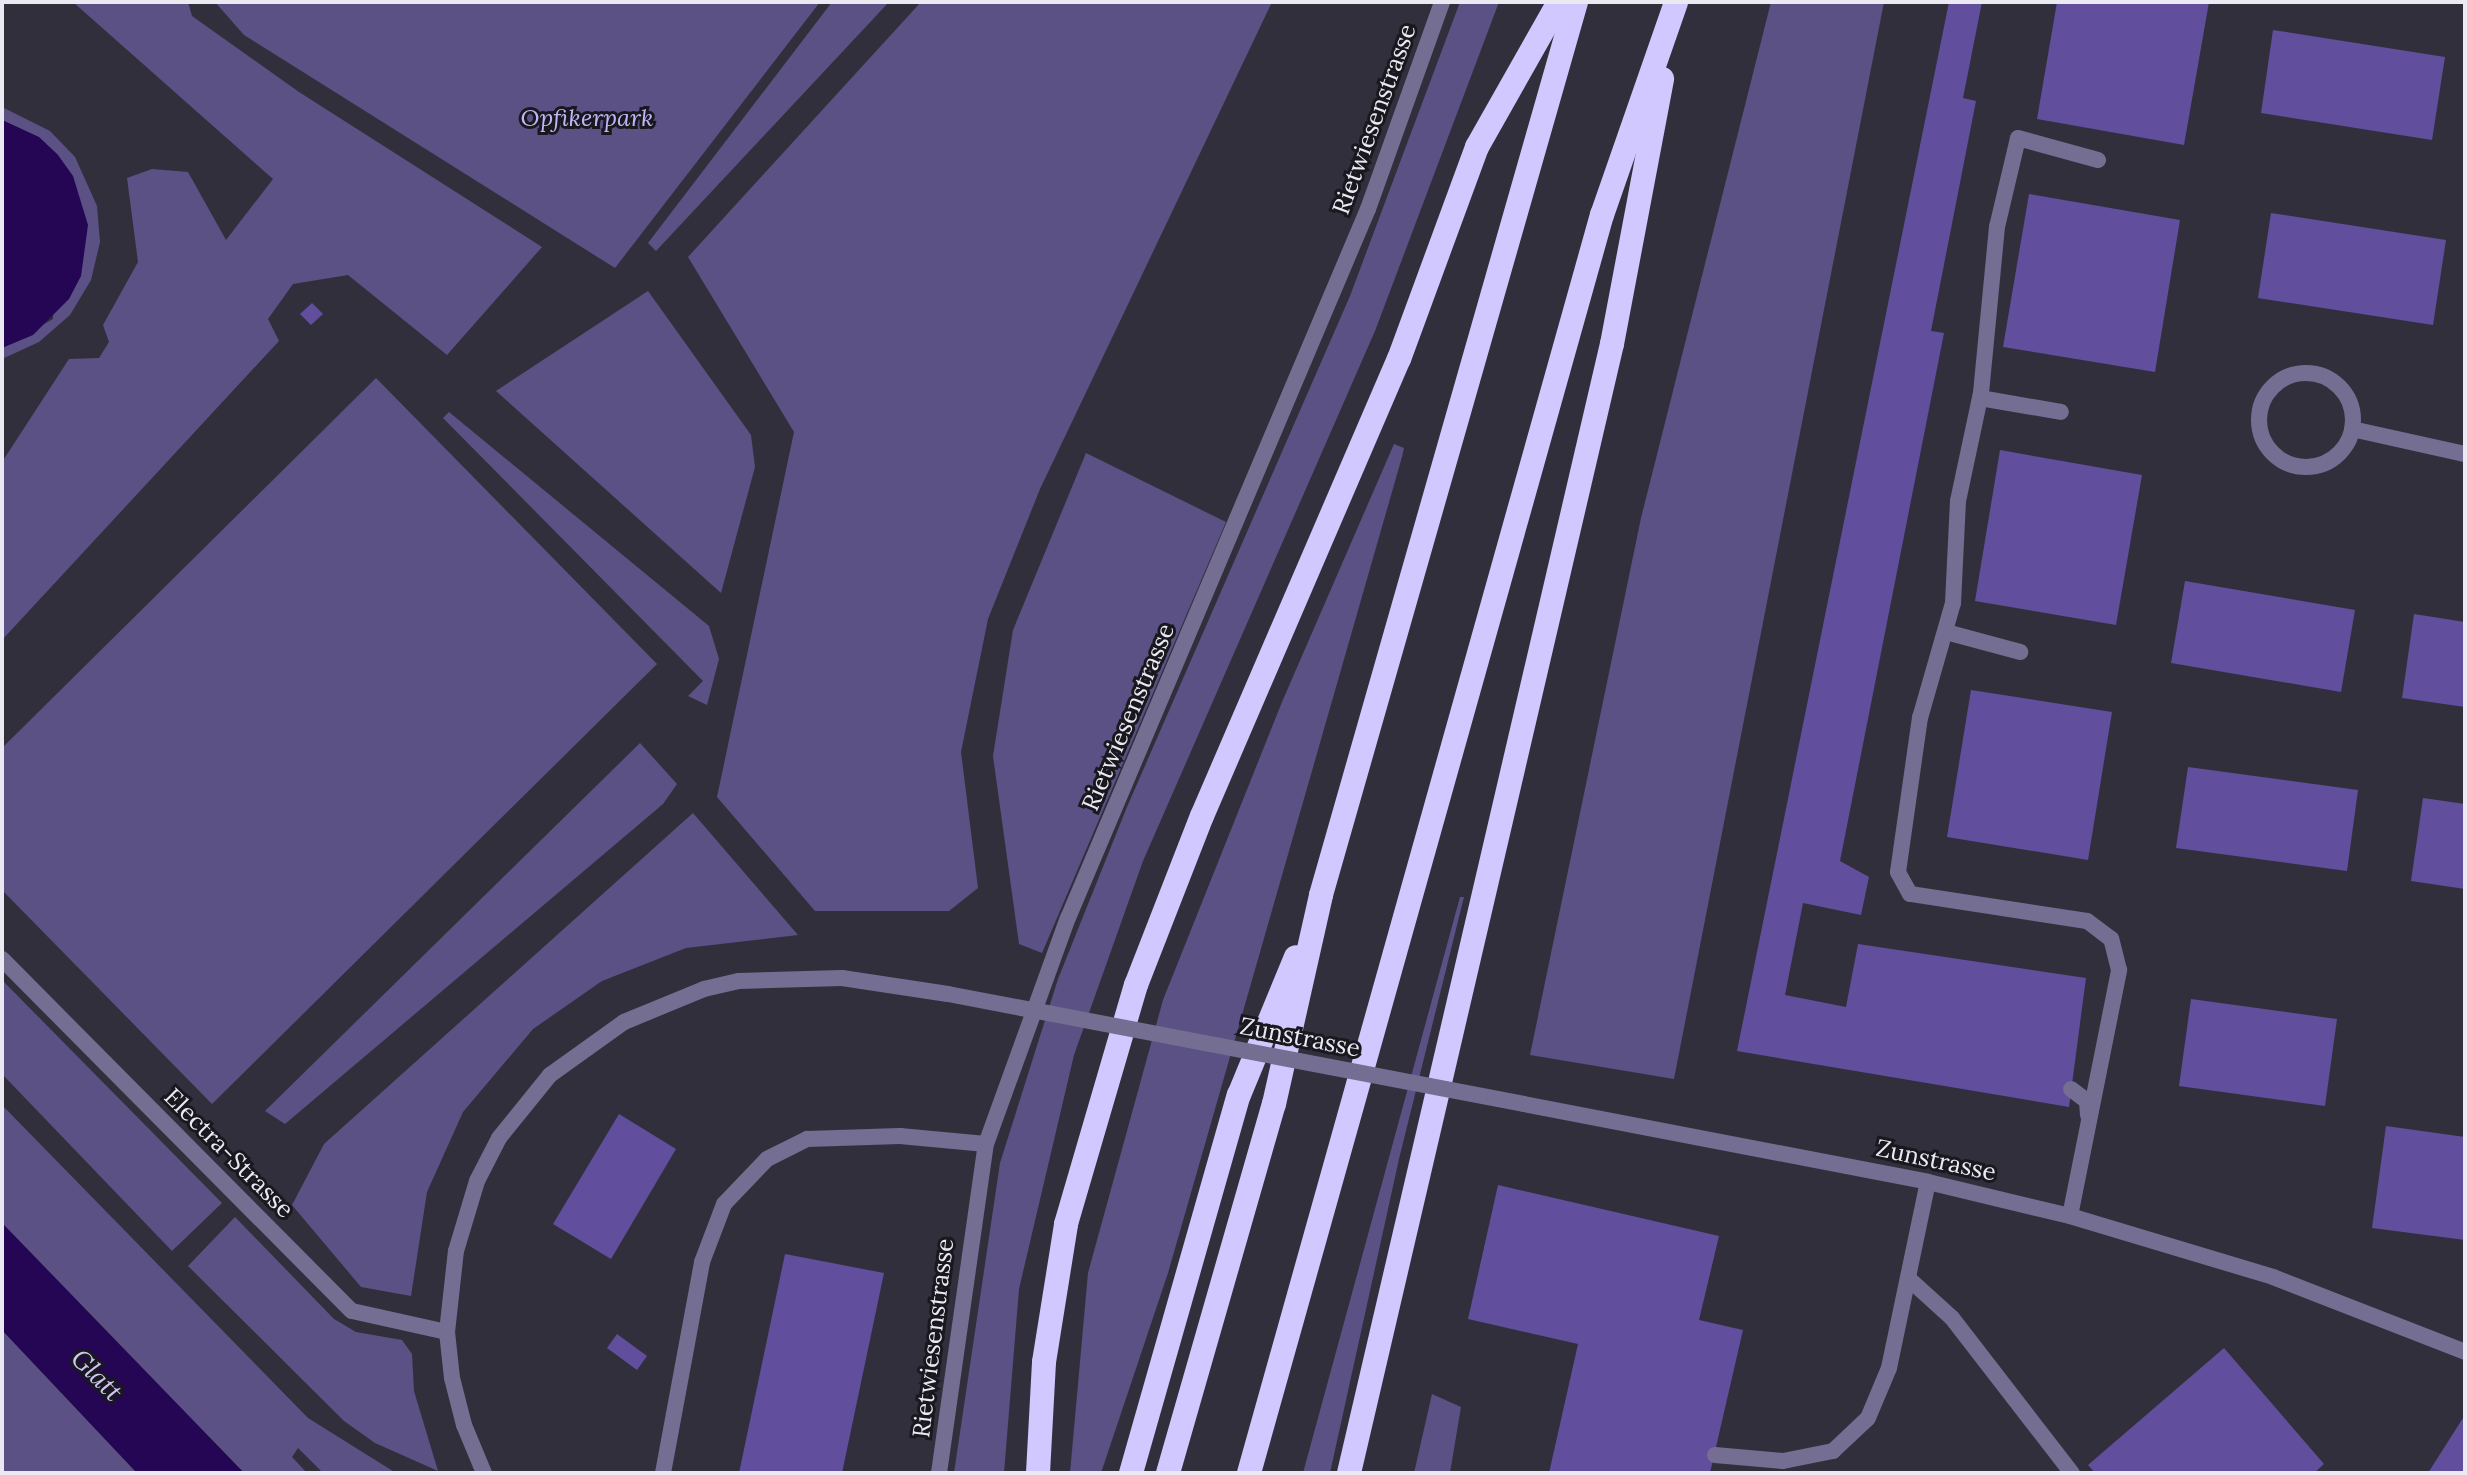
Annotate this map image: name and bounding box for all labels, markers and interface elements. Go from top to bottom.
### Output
street label: Rietwiesenstrasse [1326,20,1422,218]
park label: Opfikerpark [521,104,653,132]
street label: Rietwiesenstrasse [1076,619,1180,815]
street label: Zunstrasse [1237,1011,1363,1063]
street label: Electra-Strasse [158,1082,300,1224]
street label: Zunstrasse [1873,1133,1999,1187]
street label: Rietwiesenstrasse [907,1237,959,1439]
water label: Glatt [65,1343,129,1407]

